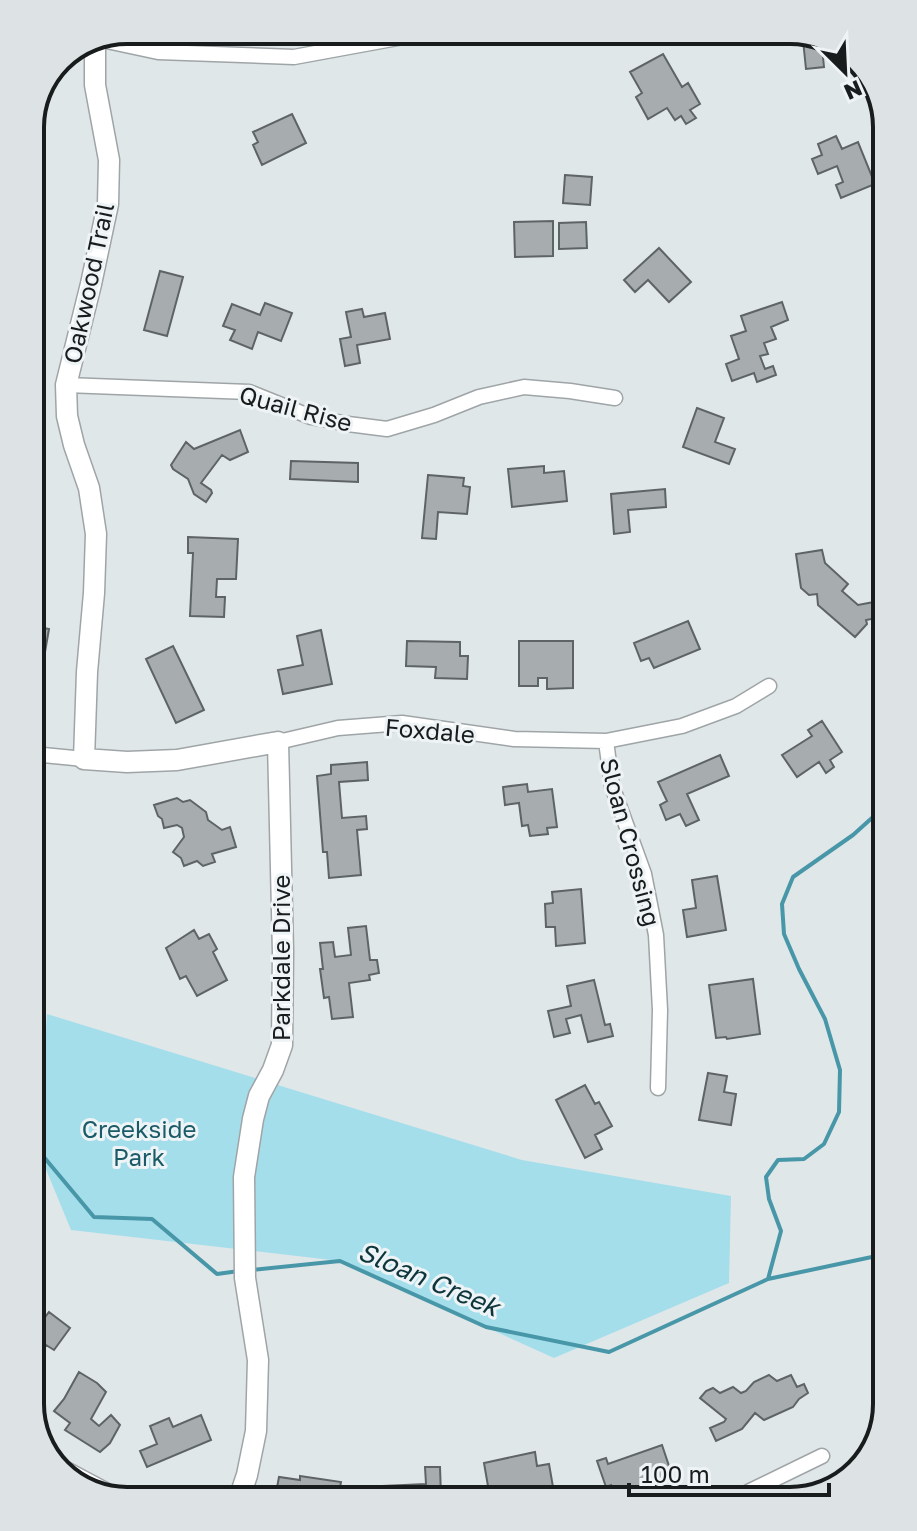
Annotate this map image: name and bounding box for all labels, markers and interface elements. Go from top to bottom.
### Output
north arrow [805,32,885,112]
text: N [840,75,866,106]
street label: Oakwood Trail [57,200,119,366]
street label: Quail Rise [237,379,355,437]
street label: Foxdale [384,712,476,748]
street label: Sloan Crossing [595,755,667,929]
street label: Parkdale Drive [266,875,295,1041]
park label: Creekside Park [82,1114,196,1171]
water label: Sloan Creek [354,1235,506,1323]
scale bar [629,1447,829,1497]
text: 100 m [641,1459,710,1488]

